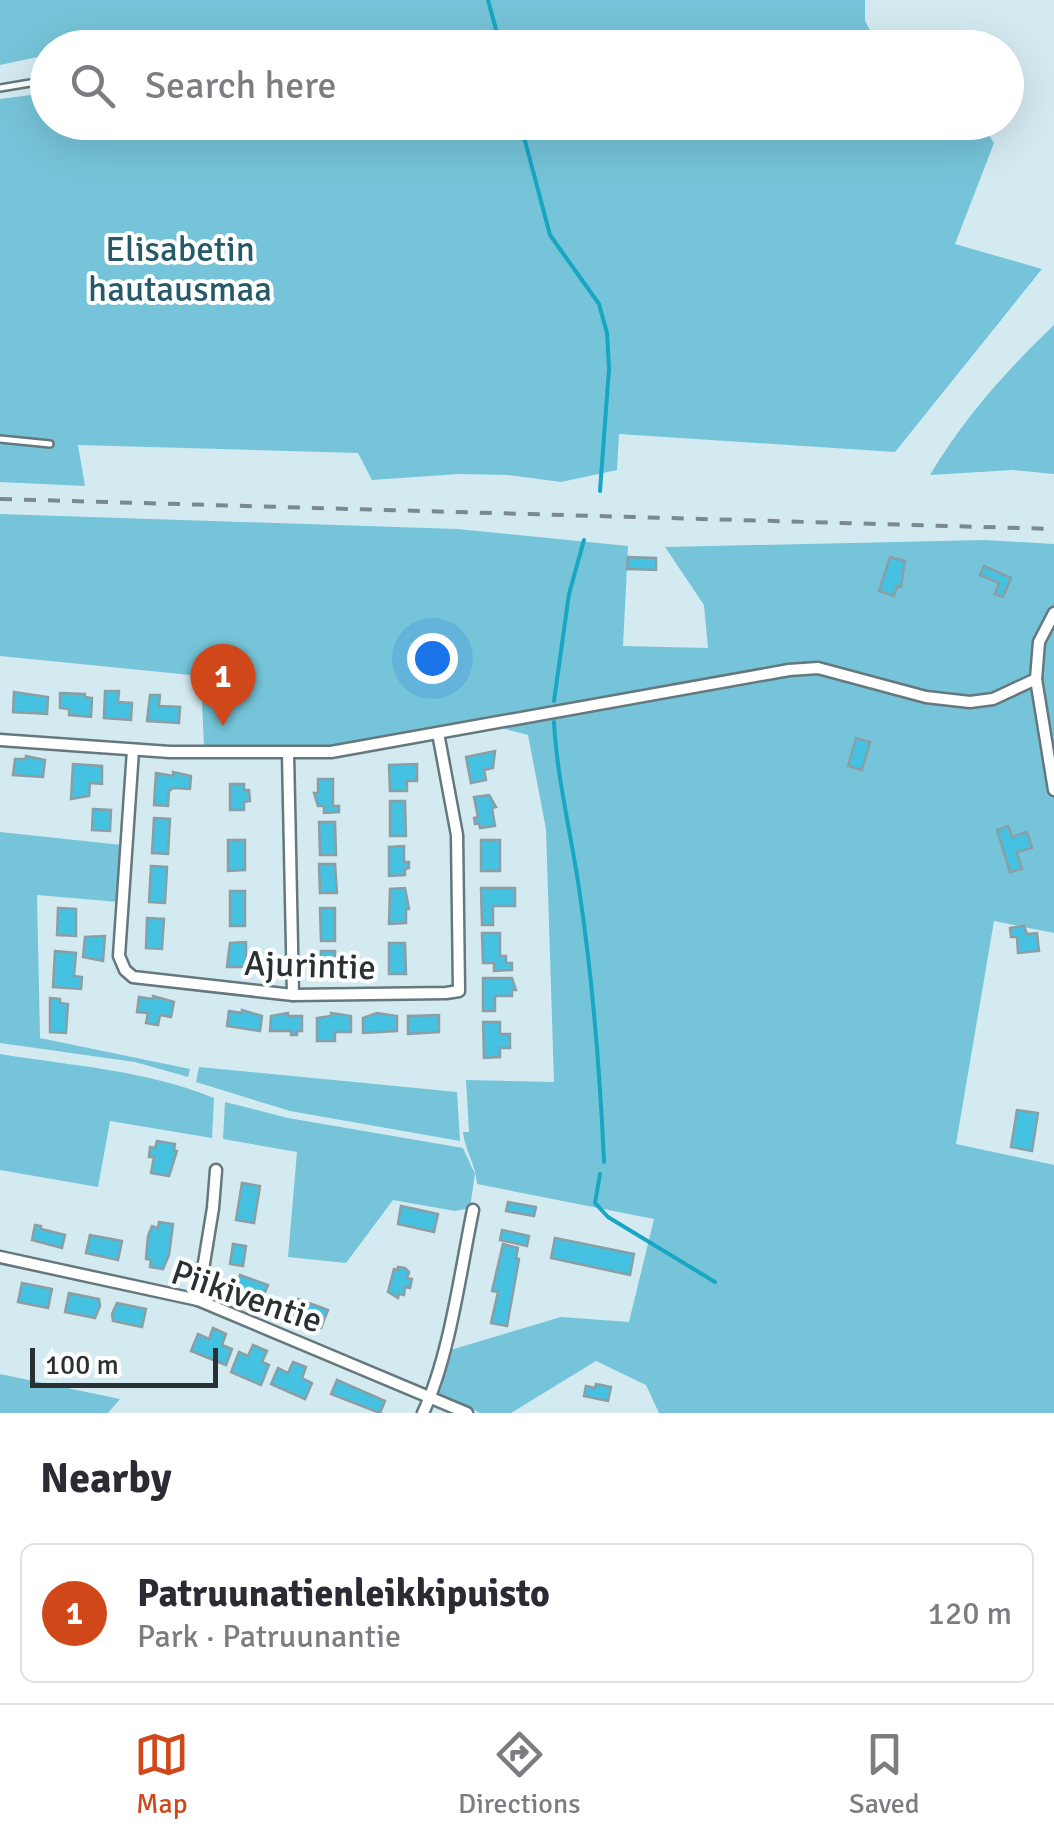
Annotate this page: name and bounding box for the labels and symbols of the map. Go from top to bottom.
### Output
park label: Elisabetin hautausmaa [88,228,272,311]
your location [407,633,458,684]
pin: 1 [190,644,256,726]
street label: Ajurintie [243,942,377,989]
street label: Piikiventie [166,1251,328,1342]
scale bar [30,1343,218,1388]

